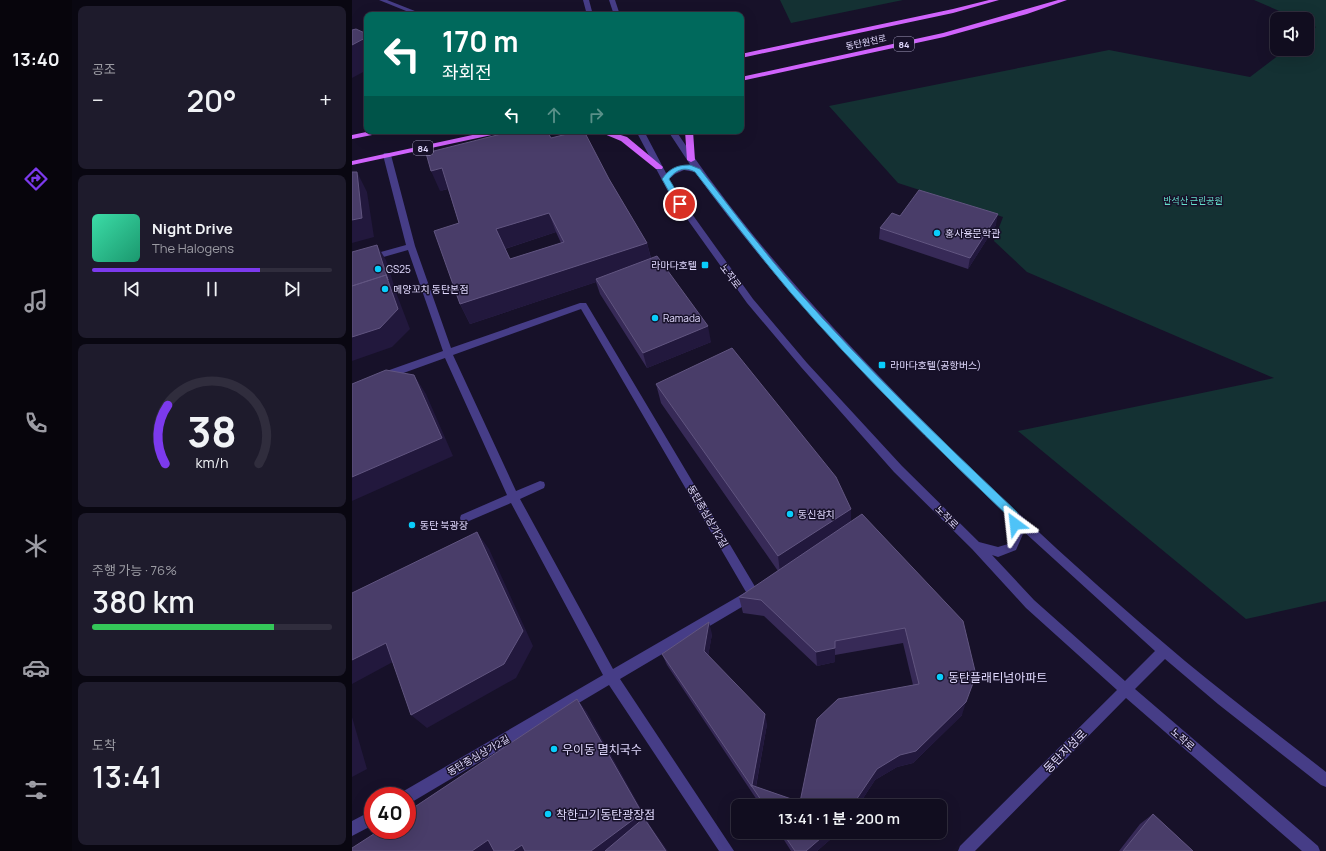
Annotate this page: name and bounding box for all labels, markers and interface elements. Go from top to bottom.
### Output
map controls [1270,12,1314,56]
button: sound [1270,12,1314,56]
text: 170 m [442,22,518,60]
icon: left [376,28,428,80]
street label: 동탄원천로 [844,31,888,53]
road number: 84 [894,37,914,51]
text: 13:40 [12,47,60,71]
text: 공조 [92,60,116,78]
text: 좌회전 [442,60,492,84]
text: 20° [186,80,237,121]
text: − [92,85,104,115]
text: + [319,85,332,115]
icon: left [501,104,523,126]
icon: ahead [543,104,565,126]
icon: right [585,104,607,126]
road number: 84 [413,141,433,155]
icon: directions [22,165,50,193]
pin [663,187,697,221]
icon: arrive [669,193,691,215]
park label: 반석산 근린공원 [1163,194,1223,207]
text: Night Drive [152,218,233,239]
place label: 홍사용문학관 [945,226,1001,240]
marker: 홍사용문학관 [932,228,942,238]
text: The Halogens [152,239,234,257]
place label: 라마다호텔 [651,258,697,272]
marker: 라마다호텔 [700,260,710,270]
street label: 노작로 [717,261,745,291]
place label: GS25 [386,262,411,276]
marker: GS25 [373,264,383,274]
icon: previous [121,278,143,300]
icon: pause [201,278,223,300]
icon: next [281,278,303,300]
place label: 메양꼬치 동탄본점 [393,282,469,296]
marker: 메양꼬치 동탄본점 [380,284,390,294]
icon: music [22,287,50,315]
place label: Ramada [663,311,700,325]
marker: Ramada [650,313,660,323]
place label: 라마다호텔(공항버스) [890,358,981,372]
marker: 라마다호텔(공항버스) [877,360,887,370]
text: 38 [187,402,237,458]
icon: phone [22,409,50,437]
text: km/h [195,452,229,471]
street label: 동탄중심상가2길 [684,482,732,550]
street label: 노작로 [932,502,962,532]
position arrow [994,503,1036,545]
place label: 동신참치 [798,507,835,521]
marker: 동신참치 [785,509,795,519]
place label: 동탄 북광장 [420,518,468,532]
marker: 동탄 북광장 [407,520,417,530]
icon: climate [22,532,50,560]
text: 주행 가능 · 76% [92,561,177,579]
text: 380 km [92,581,195,622]
icon: car [22,654,50,682]
place label: 동탄플래티넘아파트 [948,669,1047,686]
marker: 동탄플래티넘아파트 [935,672,945,682]
street label: 동탄지성로 [1039,725,1091,777]
street label: 노작로 [1168,725,1198,753]
street label: 동탄중심상가2길 [444,731,512,779]
text: 도착 [92,736,116,754]
place label: 우이동 멸치국수 [562,741,642,758]
marker: 우이동 멸치국수 [549,744,559,754]
text: 13:41 [92,756,162,797]
icon: filters [22,776,50,804]
speed limit sign: 40 [364,787,416,839]
place label: 착한고기동탄광장점 [556,806,655,823]
text: 13:41 · 1 분 · 200 m [778,808,900,829]
marker: 착한고기동탄광장점 [543,809,553,819]

